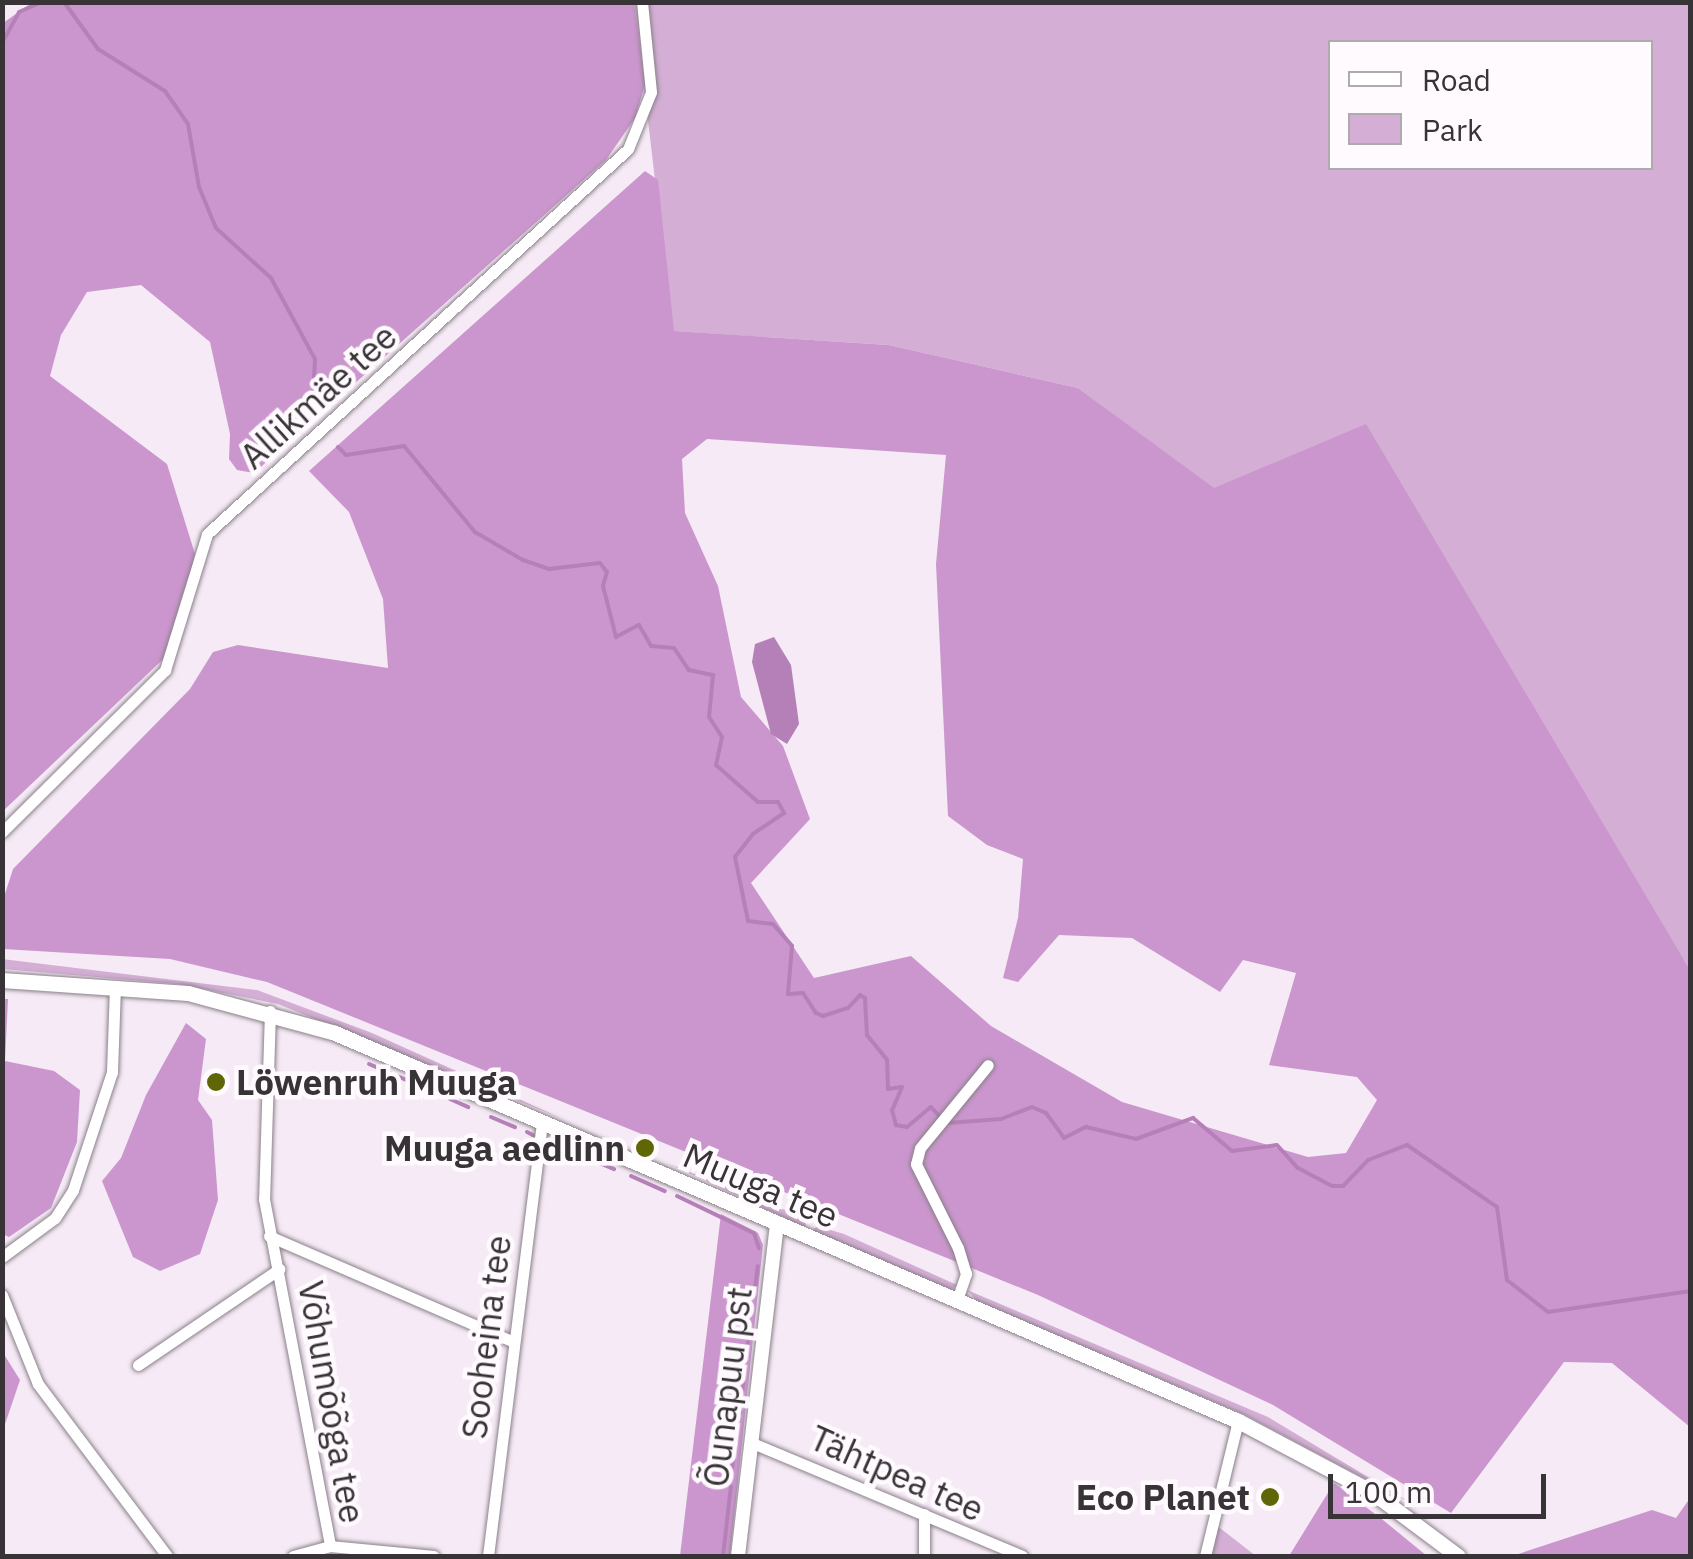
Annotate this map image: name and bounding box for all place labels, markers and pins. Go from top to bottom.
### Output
place label: Löwenruh Muuga [236,1061,517,1103]
marker: Löwenruh Muuga [205,1071,227,1093]
place label: Muuga aedlinn [384,1127,625,1169]
marker: Muuga aedlinn [634,1137,656,1159]
place label: Eco Planet [1076,1476,1250,1518]
marker: Eco Planet [1259,1486,1281,1508]

